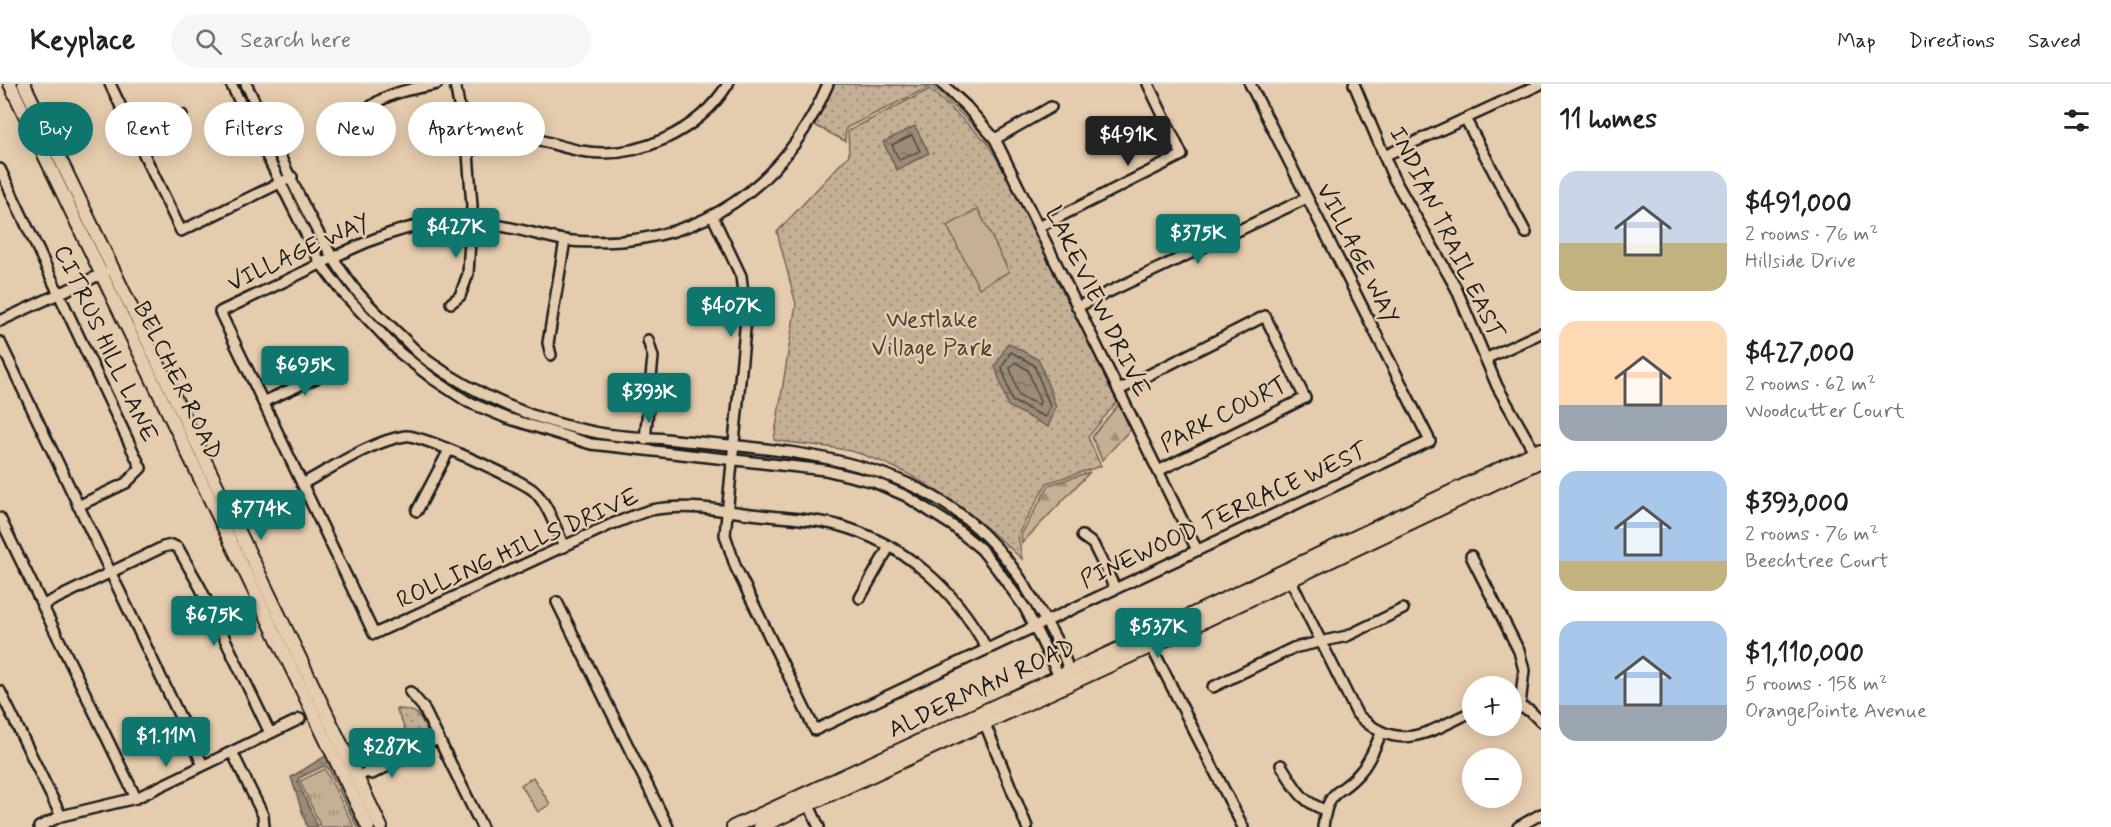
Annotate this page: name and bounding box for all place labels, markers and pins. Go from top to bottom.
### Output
pin: $491K [1086,116,1170,167]
pin: $427K [414,208,498,259]
pin: $375K [1156,214,1240,265]
pin: $407K [689,287,773,338]
pin: $695K [263,346,347,397]
pin: $393K [607,373,691,424]
pin: $774K [219,490,303,541]
pin: $675K [172,596,256,647]
pin: $537K [1116,608,1200,659]
pin: $1.11M [117,717,215,768]
pin: $287K [350,728,434,779]

